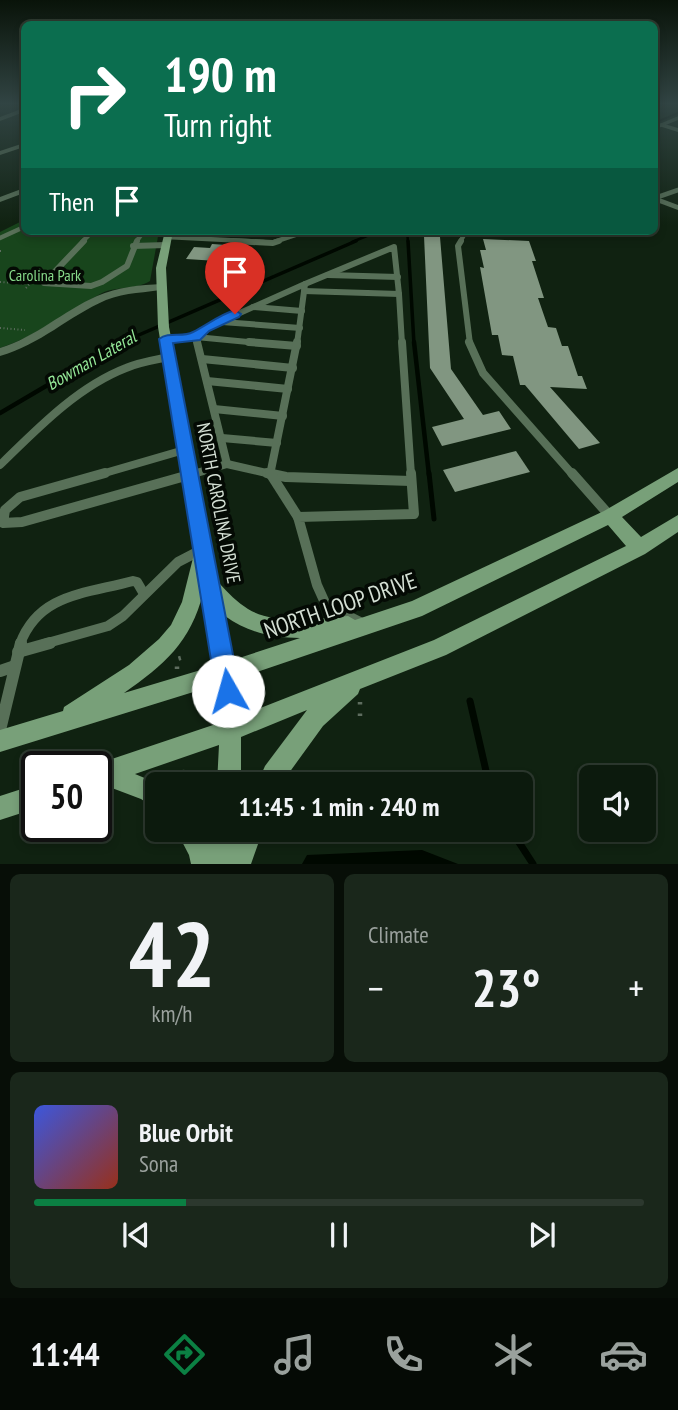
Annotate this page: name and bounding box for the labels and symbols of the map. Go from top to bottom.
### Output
pin [205,242,265,314]
park label: Carolina Park [9,265,82,285]
water label: Bowman Lateral [42,324,142,395]
street label: NORTH CAROLINA DRIVE [192,421,246,585]
street label: NORTH LOOP DRIVE [260,565,420,645]
position arrow [191,654,265,728]
speed limit sign: 50 [21,751,112,842]

